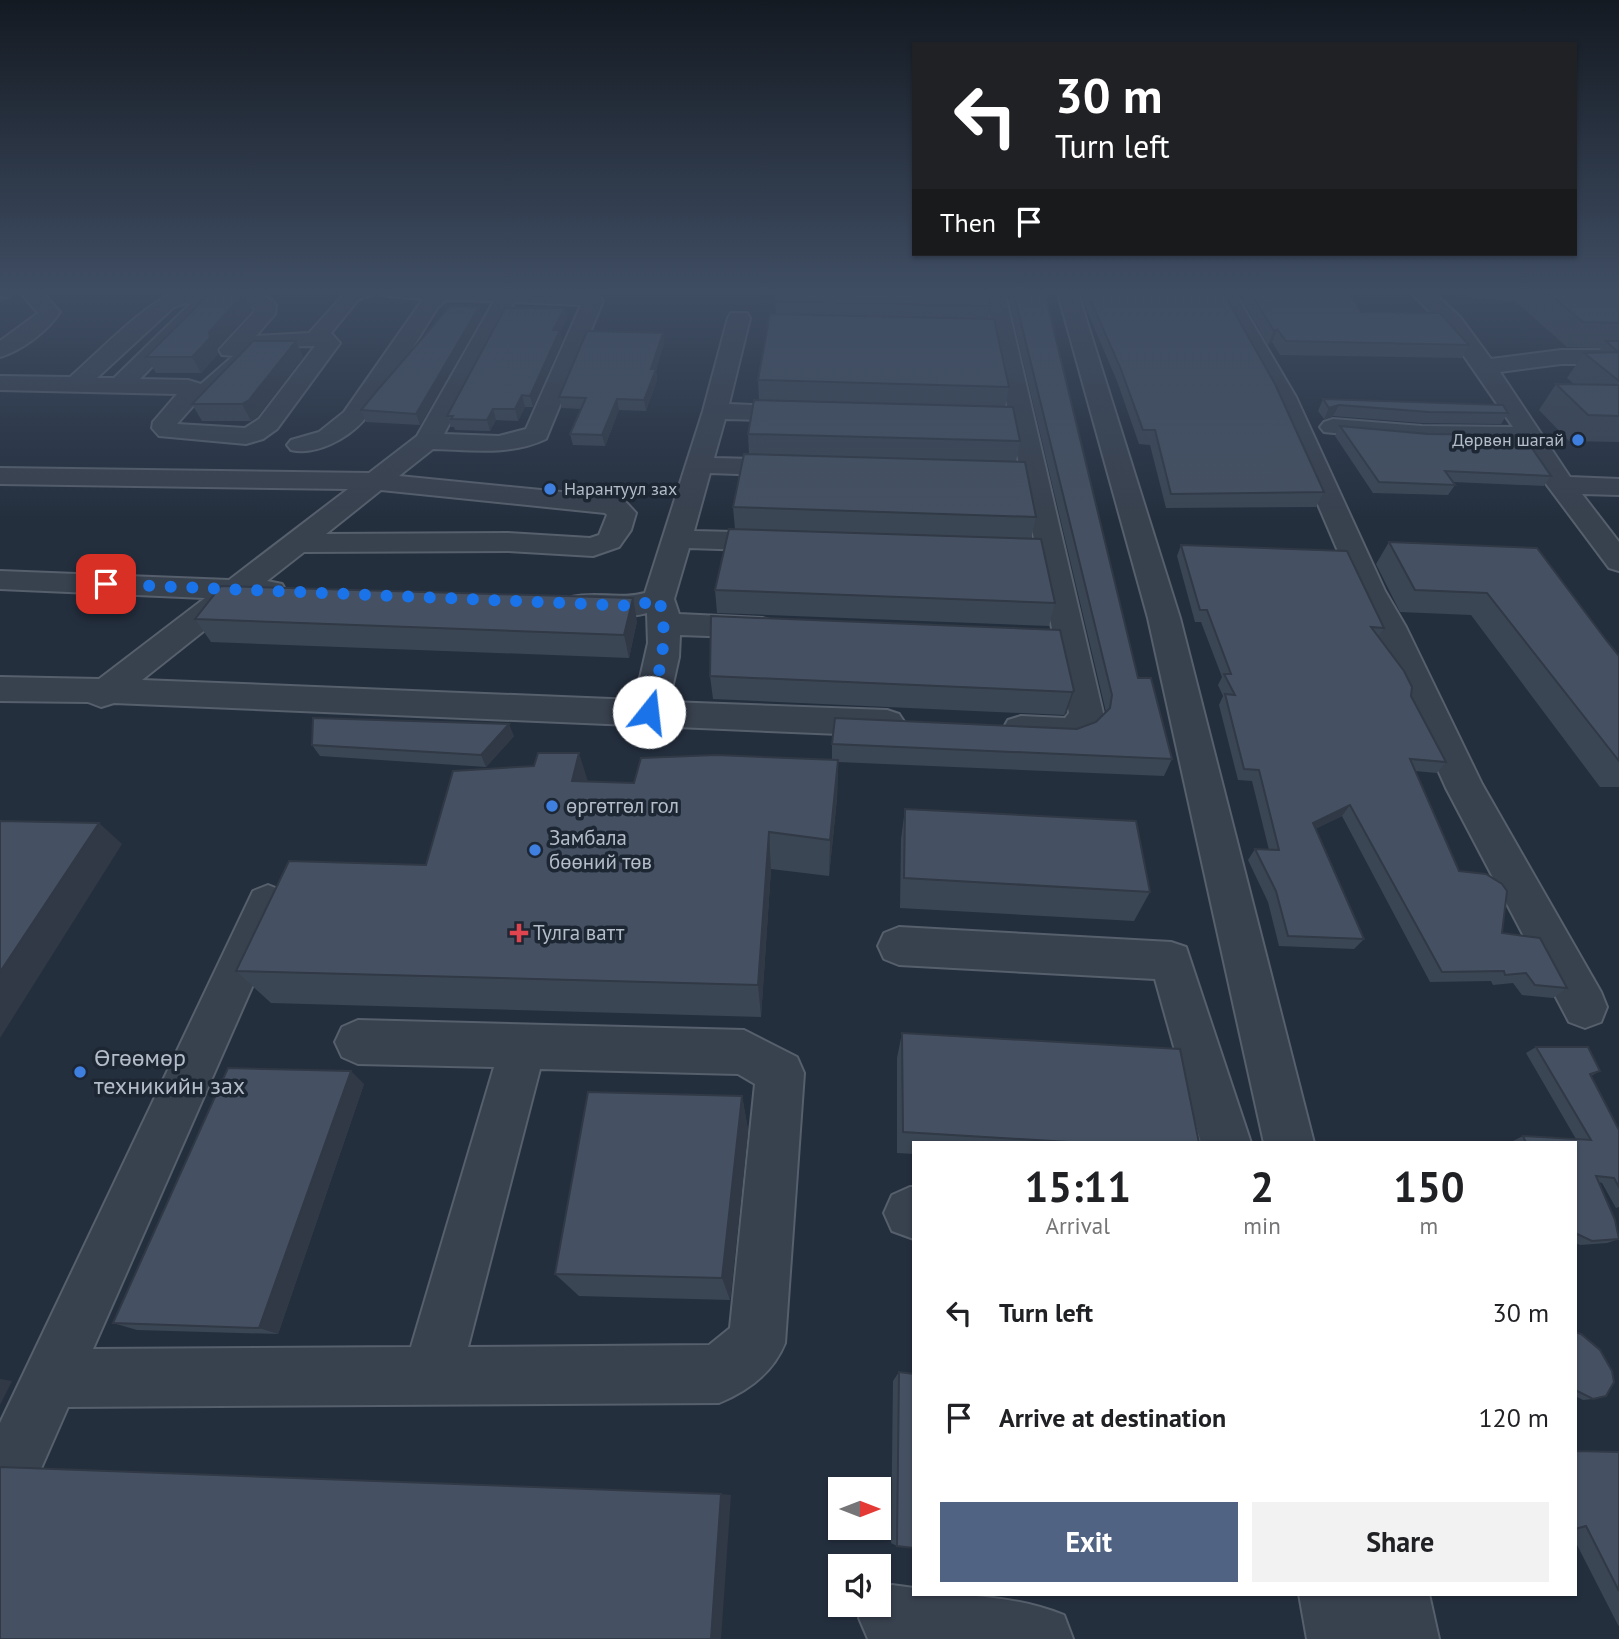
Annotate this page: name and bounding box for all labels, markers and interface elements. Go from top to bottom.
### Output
text: 30 m [1055,63,1162,127]
icon: left [940,70,1031,161]
text: Turn left [1055,125,1170,167]
icon: arrive [1010,203,1048,241]
text: Then [940,206,996,239]
place label: Дөрвөн шагай [1452,428,1564,451]
marker: Дөрвөн шагай [1570,432,1586,448]
place label: Нарантуул зах [564,477,677,500]
marker: Нарантуул зах [542,481,558,497]
pin [76,554,136,614]
icon: arrive [87,565,125,603]
position arrow [612,675,686,749]
place label: өргөтгөл гол [566,792,679,819]
marker: өргөтгөл гол [544,798,560,814]
place label: Замбала бөөний төв [549,824,652,875]
marker: Замбала бөөний төв [527,842,543,858]
place label: Тулга ватт [533,919,625,946]
marker: Тулга ватт [511,925,527,941]
place label: Өгөөмөр техникийн зах [94,1042,245,1101]
marker: Өгөөмөр техникийн зах [72,1064,88,1080]
text: 15:11 [1024,1159,1131,1214]
text: 2 [1250,1159,1274,1214]
text: 150 [1393,1159,1465,1214]
text: Arrival [1045,1211,1110,1240]
text: min [1243,1211,1281,1240]
text: m [1420,1211,1438,1240]
icon: left [940,1294,978,1332]
text: Turn left [999,1296,1093,1329]
text: 30 m [1493,1296,1549,1329]
icon: arrive [940,1399,978,1437]
text: Arrive at destination [999,1401,1226,1434]
text: 120 m [1478,1401,1549,1434]
north arrow [828,1477,891,1540]
map controls [828,1477,891,1617]
button: Exit [940,1502,1238,1582]
button: Share [1252,1502,1549,1582]
button: sound [828,1554,891,1617]

